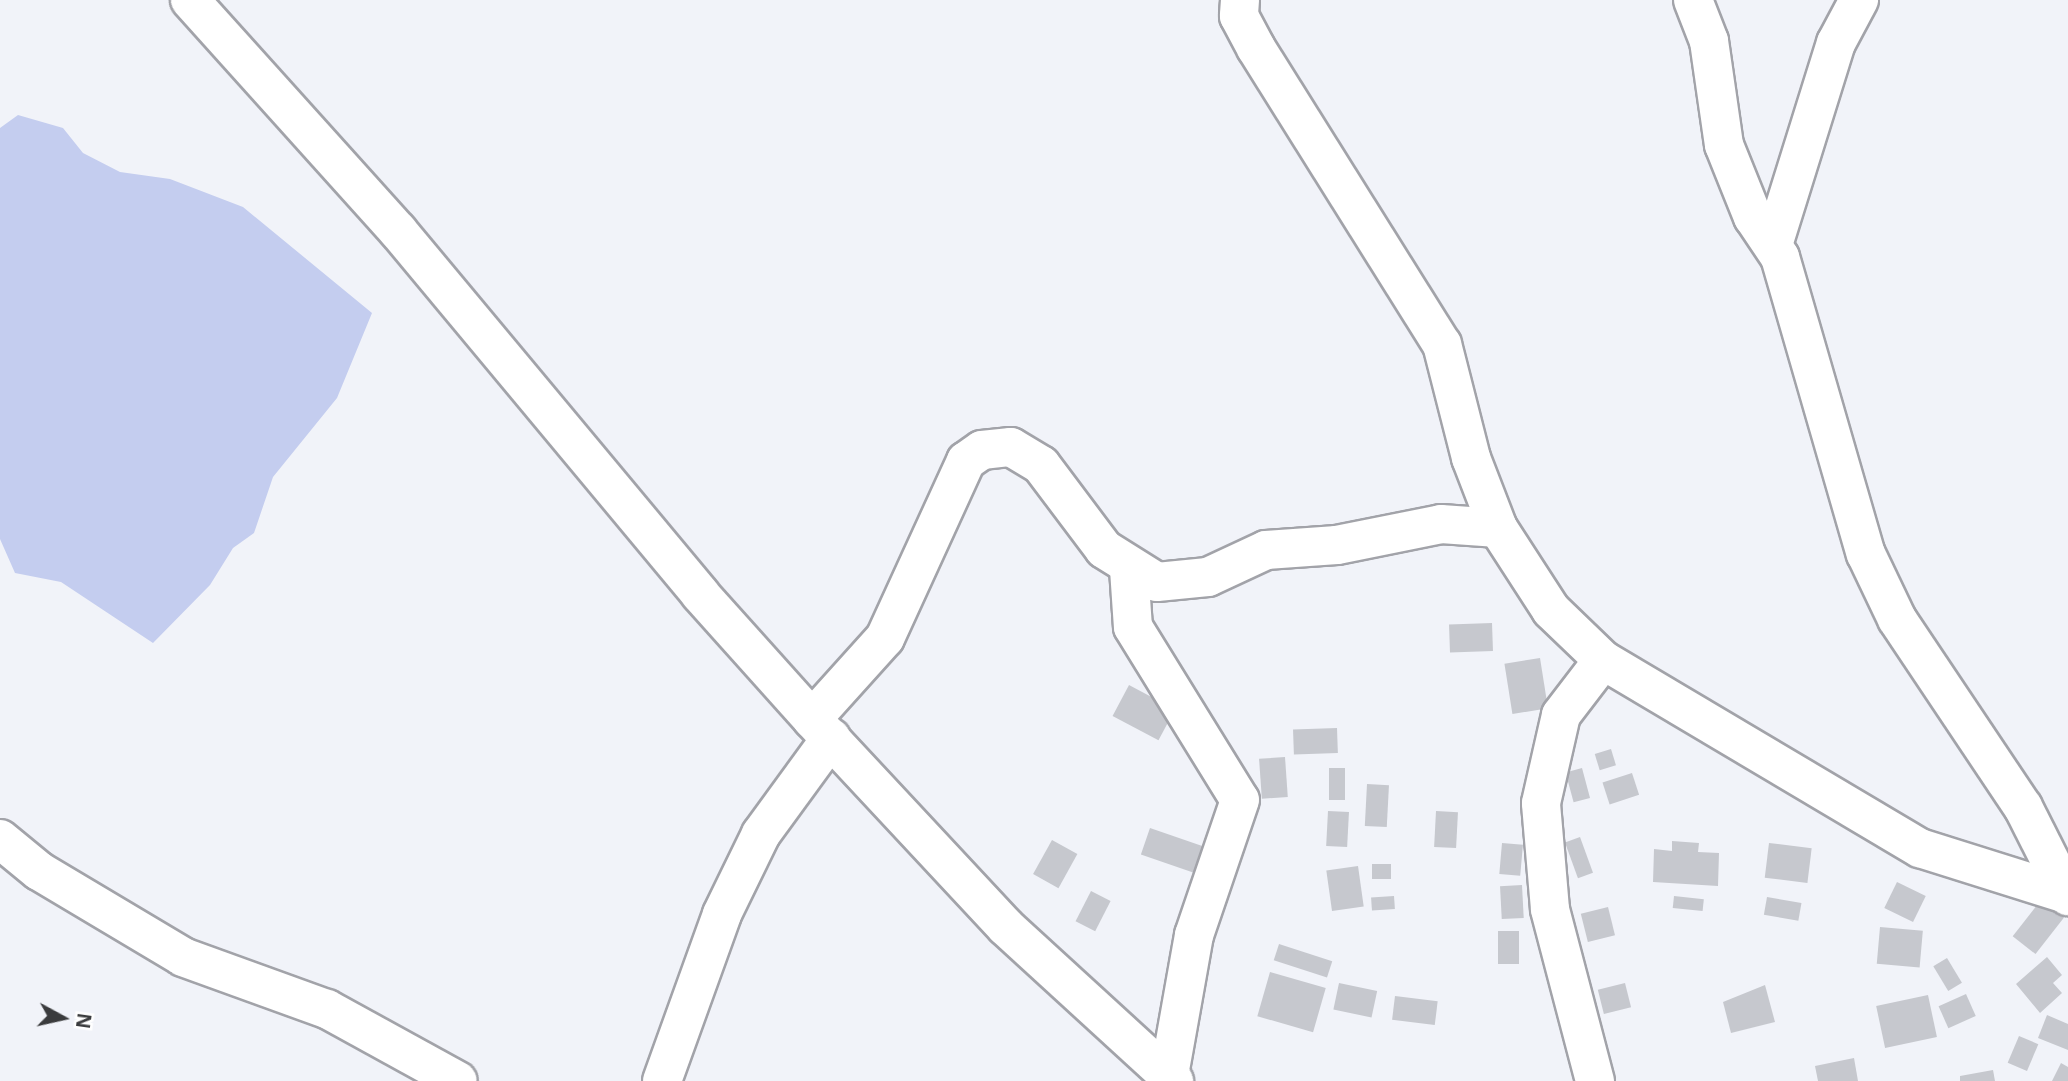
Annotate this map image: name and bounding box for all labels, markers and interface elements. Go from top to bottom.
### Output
north arrow [28,983,98,1053]
text: N [70,1011,98,1030]

